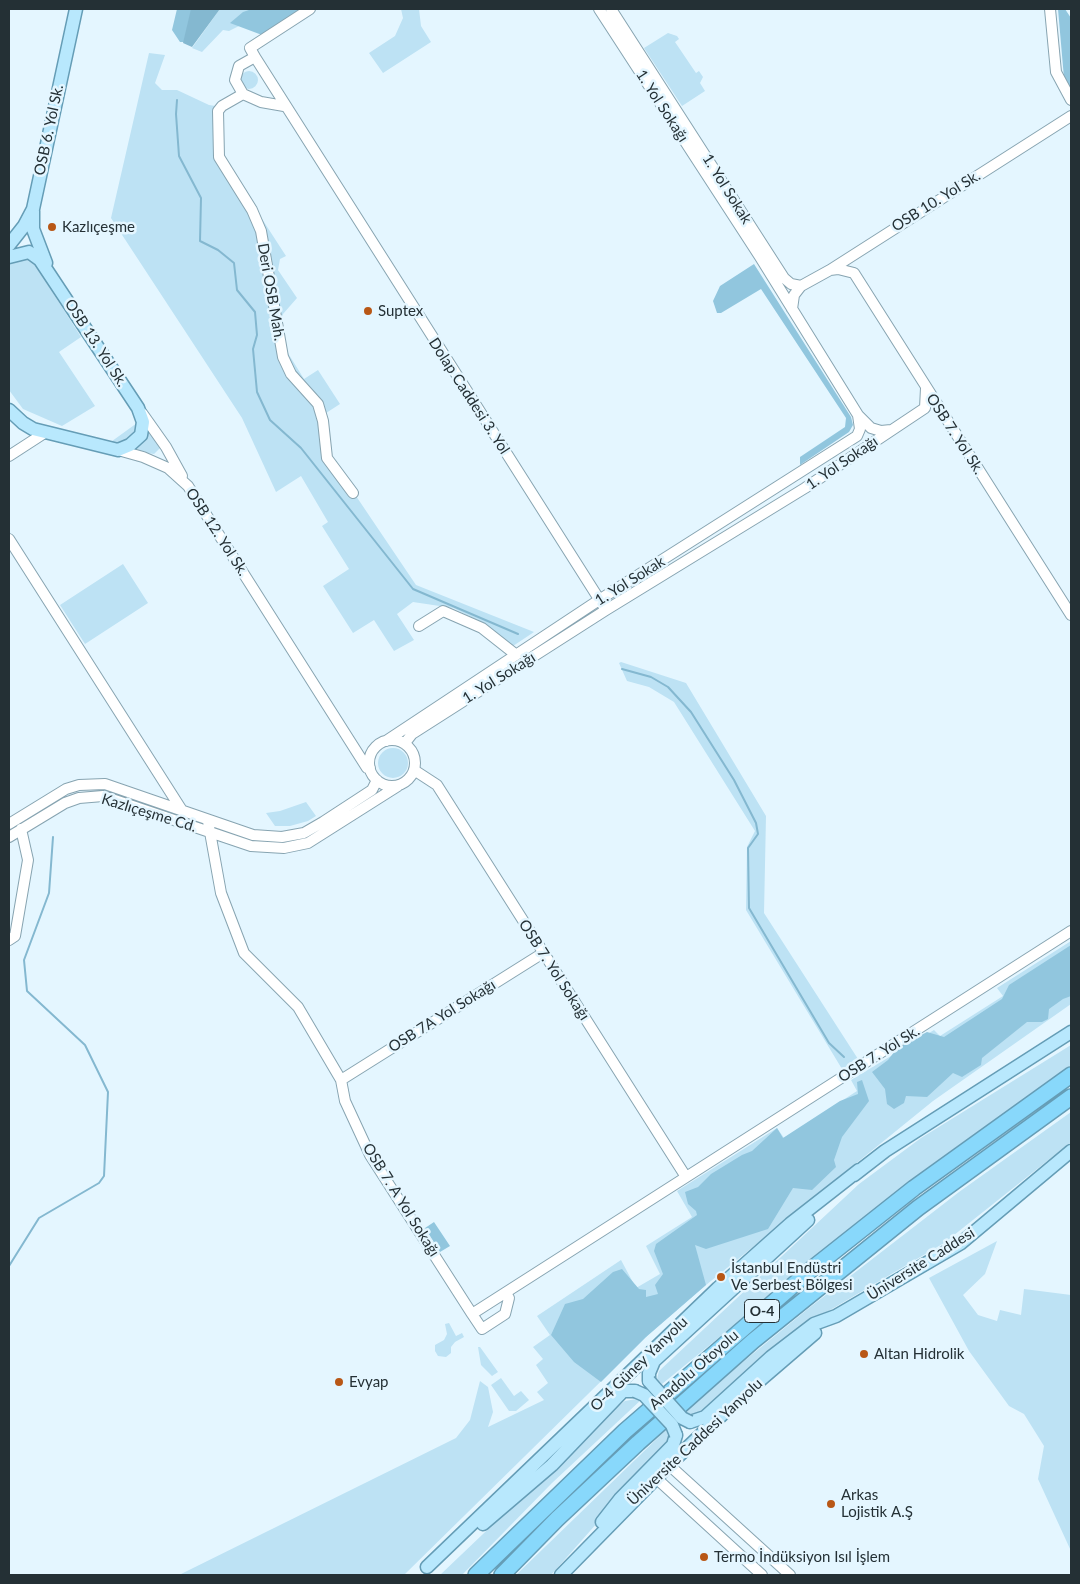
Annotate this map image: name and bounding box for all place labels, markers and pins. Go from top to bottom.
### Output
place label: Kazlıçeşme [62,218,135,236]
marker: Kazlıçeşme [46,221,58,233]
place label: Suptex [378,302,423,320]
marker: Suptex [362,305,374,317]
place label: İstanbul Endüstri Ve Serbest Bölgesi [731,1259,853,1294]
marker: İstanbul Endüstri Ve Serbest Bölgesi [715,1271,727,1283]
place label: Altan Hidrolik [874,1345,964,1363]
marker: Altan Hidrolik [858,1348,870,1360]
place label: Evyap [349,1373,389,1391]
marker: Evyap [333,1376,345,1388]
place label: Arkas Lojistik A.Ş [841,1486,913,1521]
marker: Arkas Lojistik A.Ş [825,1498,837,1510]
place label: Termo İndüksiyon Isıl İşlem [714,1548,890,1566]
marker: Termo İndüksiyon Isıl İşlem [698,1551,710,1563]

